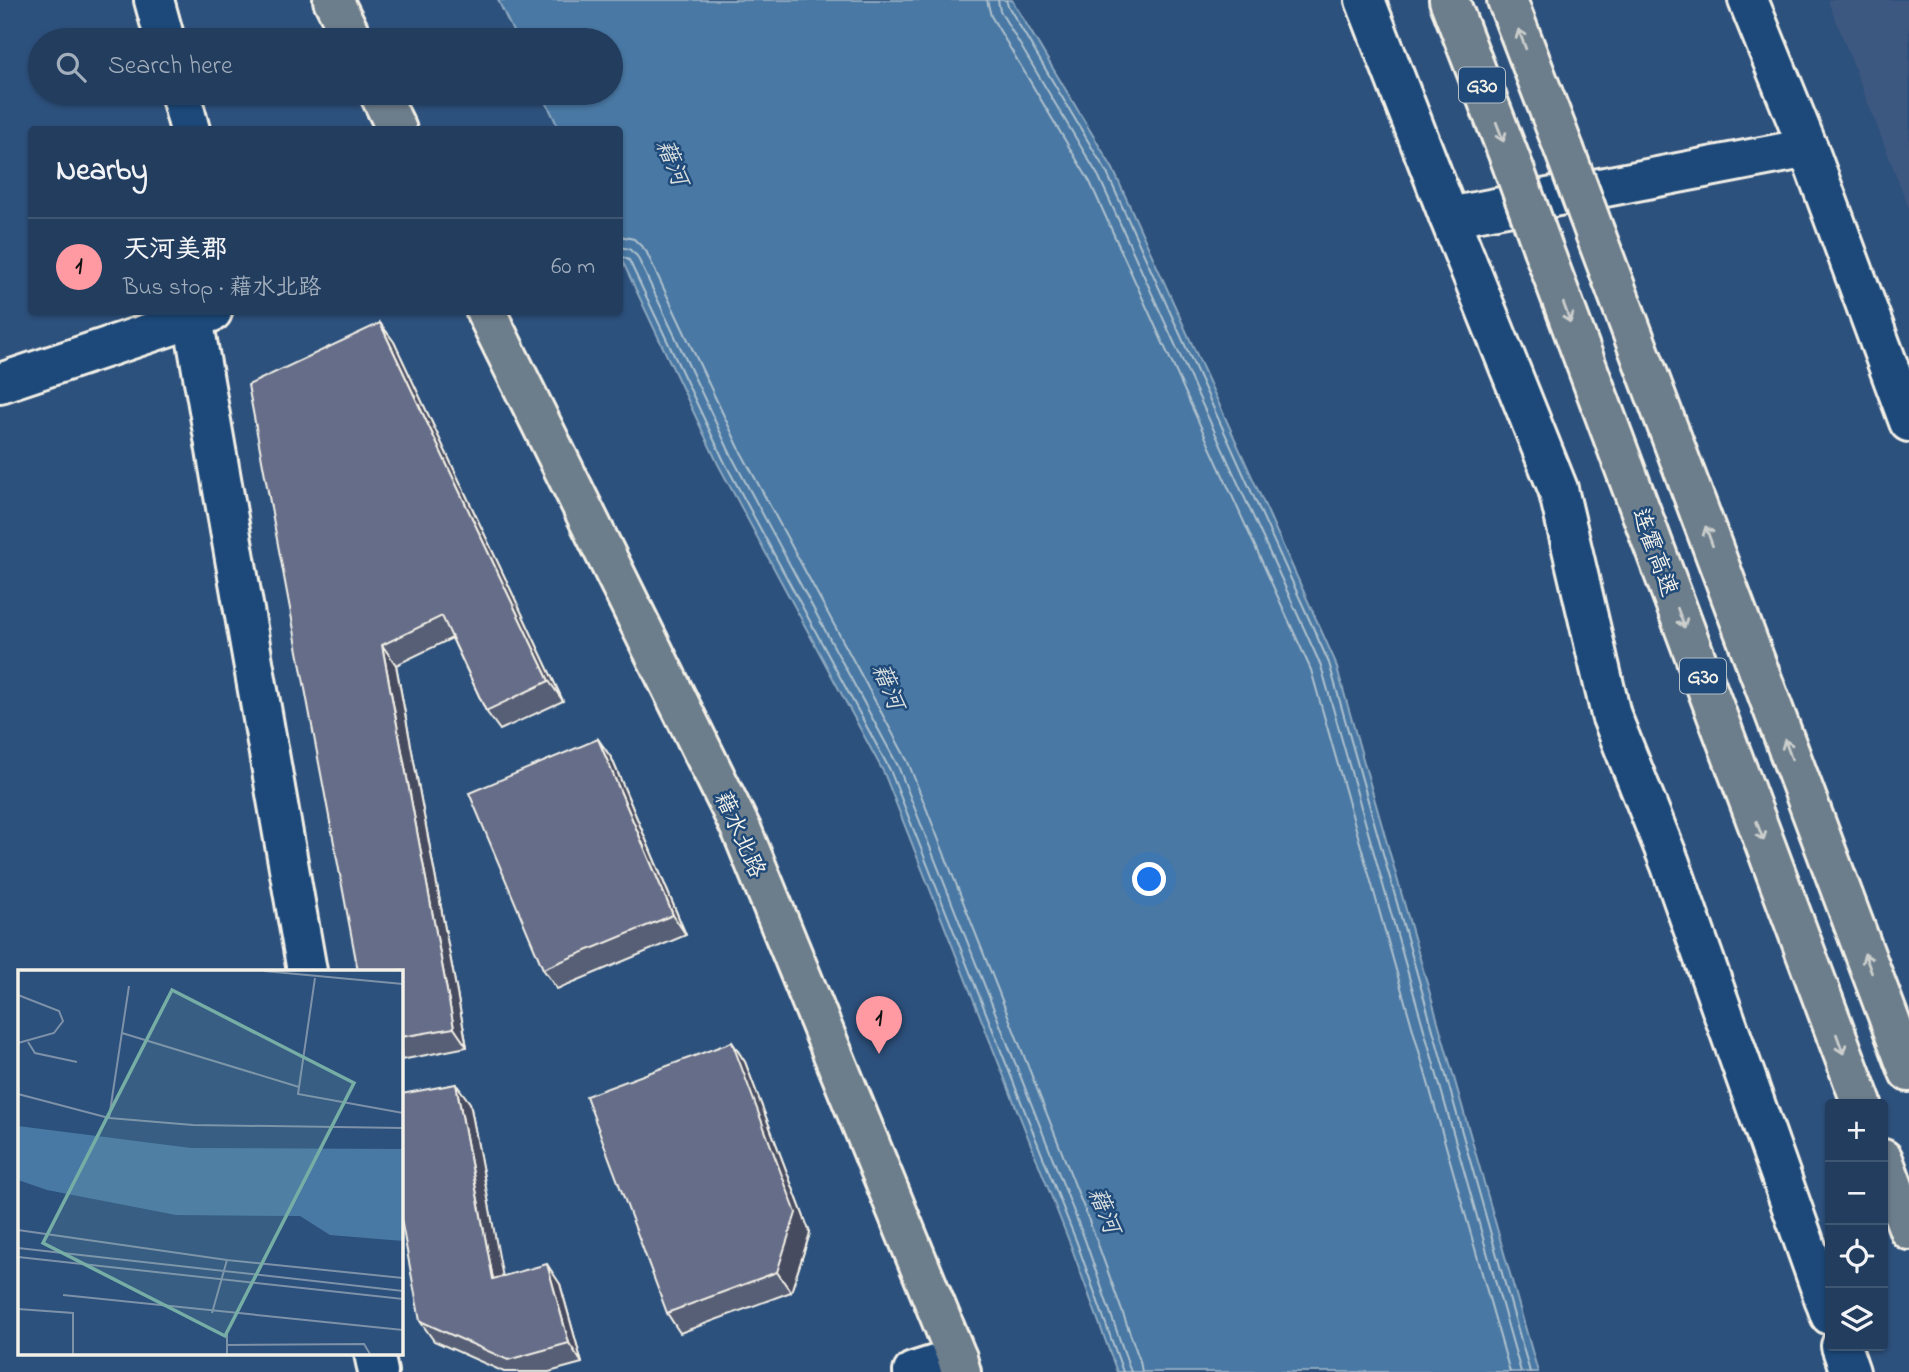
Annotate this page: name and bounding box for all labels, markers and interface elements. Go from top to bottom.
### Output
search box [28,28,623,105]
one-way arrow [1514,29,1527,51]
icon: search [52,48,90,86]
text: Search here [108,48,233,86]
road number: G30 [1459,68,1505,102]
one-way arrow [1494,121,1507,143]
water label: 藉河 [645,134,697,195]
text: Nearby [56,150,148,194]
text: 天河美郡 [123,232,227,270]
text: 1 [75,251,83,284]
text: 60 m [551,251,595,284]
text: Bus stop · 藉水北路 [123,272,321,305]
one-way arrow [1562,301,1574,323]
street label: 连霍高速 [1622,504,1685,602]
one-way arrow [1701,526,1714,548]
one-way arrow [1676,606,1688,628]
water label: 藉河 [861,658,913,719]
road number: G30 [1680,658,1726,694]
one-way arrow [1781,739,1794,761]
street label: 藉水北路 [705,786,772,884]
one-way arrow [1755,819,1768,841]
your location [1132,862,1166,896]
one-way arrow [1861,952,1873,974]
inset map [18,970,402,1354]
pin: 1 [856,996,902,1054]
one-way arrow [1834,1032,1847,1054]
map controls [1825,1099,1888,1351]
button: + [1825,1099,1888,1162]
button: − [1825,1162,1888,1225]
water label: 藉河 [1077,1182,1129,1243]
button: locate [1825,1225,1888,1288]
button: layers [1825,1288,1888,1351]

